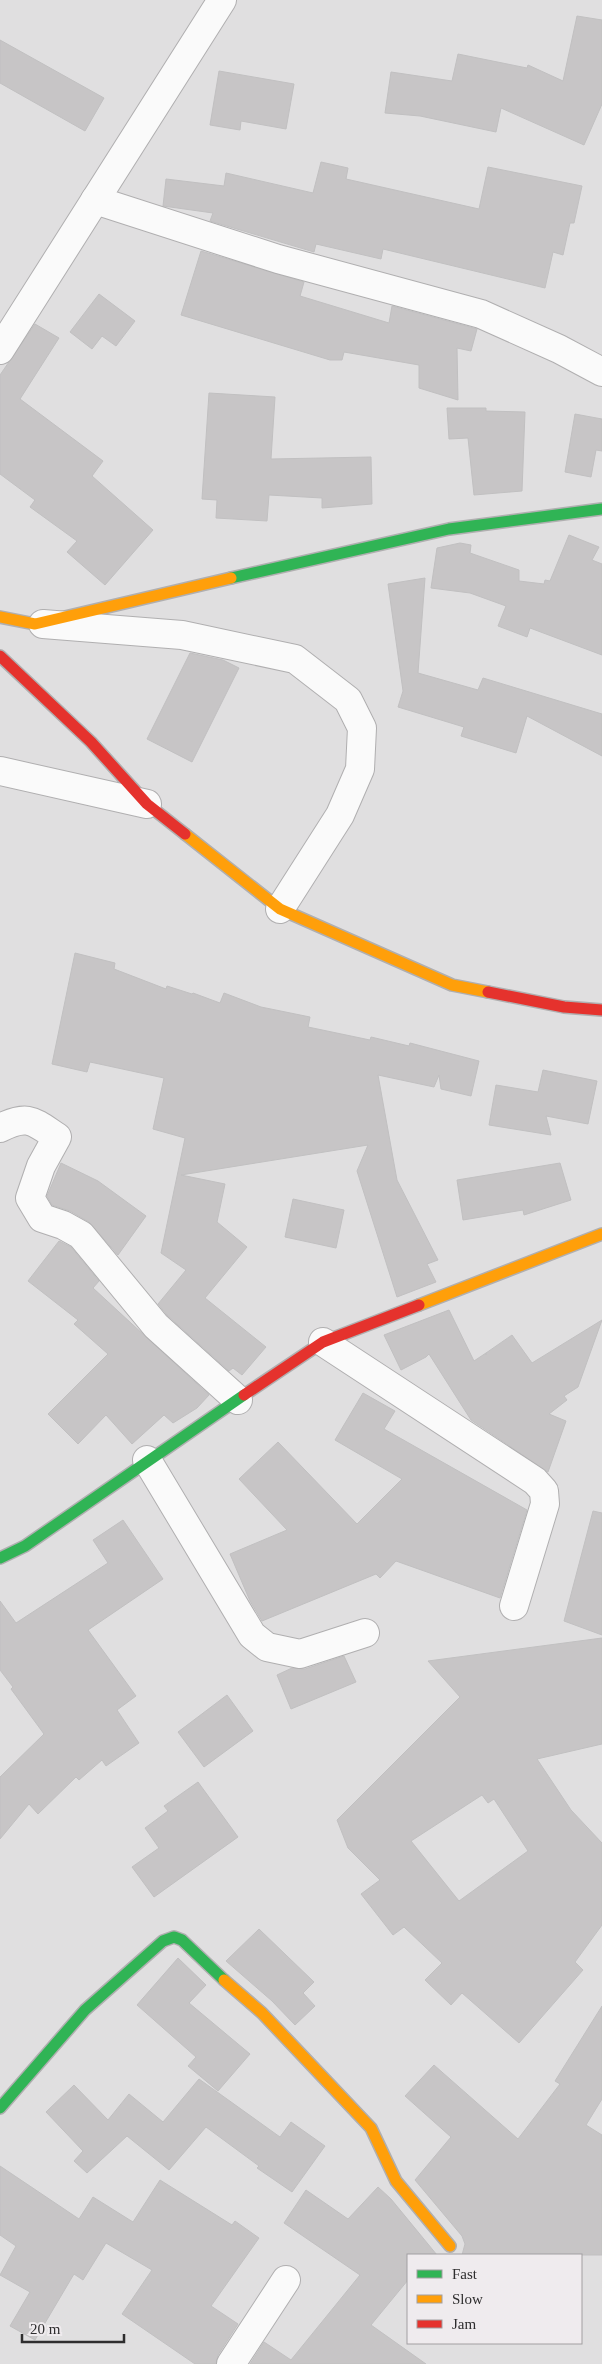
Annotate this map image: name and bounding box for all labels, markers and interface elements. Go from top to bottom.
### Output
legend [407,2254,582,2344]
text: Fast [452,2266,478,2282]
text: Slow [452,2291,483,2307]
scale bar [22,2312,125,2344]
text: Jam [452,2316,476,2332]
text: 20 m [30,2321,61,2337]

